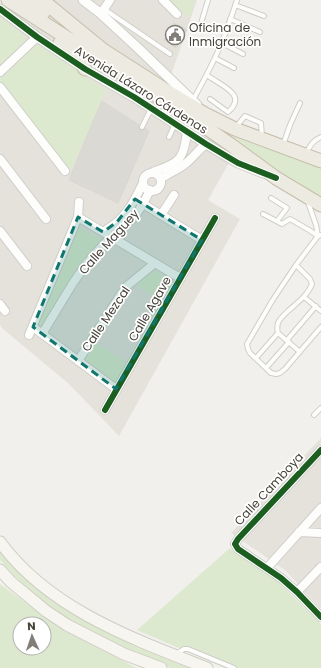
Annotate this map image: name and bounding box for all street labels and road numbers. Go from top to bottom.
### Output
street label: Avenida Lázaro Cárdenas [71,42,211,138]
street label: Calle Maguey [75,205,143,278]
street label: Calle Agave [124,273,175,344]
street label: Calle Mezcal [77,283,134,355]
street label: Calle Camboya [230,448,307,529]

